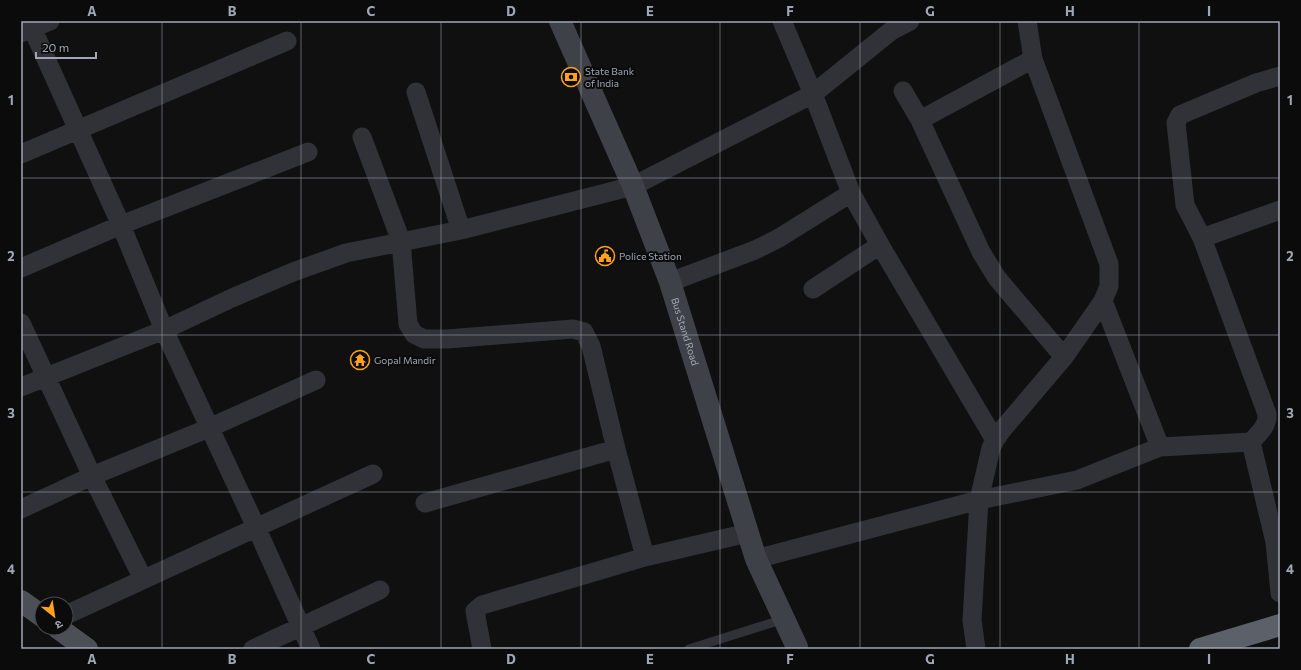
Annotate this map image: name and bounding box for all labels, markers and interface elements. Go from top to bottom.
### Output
text: A [87,3,97,19]
text: B [228,3,237,19]
text: C [367,3,376,19]
text: D [506,3,516,19]
text: E [646,3,654,19]
text: F [786,3,794,19]
text: G [925,3,935,19]
text: H [1065,3,1075,19]
text: I [1207,3,1211,19]
scale bar [36,34,96,60]
text: 20 m [42,40,69,54]
place label: State Bank of India [585,65,635,89]
bank icon: State Bank of India [560,66,582,88]
text: 1 [8,92,14,108]
text: 1 [1287,92,1293,108]
public building icon: Police Station [594,245,616,267]
text: 2 [7,248,15,264]
text: 2 [1286,248,1294,264]
place label: Police Station [619,250,682,262]
street label: Bus Stand Road [669,296,702,367]
temple icon: Gopal Mandir [349,349,371,371]
place label: Gopal Mandir [374,354,436,366]
text: 3 [7,405,15,421]
text: 3 [1286,405,1294,421]
text: 4 [7,561,15,577]
text: 4 [1286,561,1294,577]
north arrow [34,596,74,636]
text: उ [53,618,65,633]
text: A [87,651,97,667]
text: B [228,651,237,667]
text: C [367,651,376,667]
text: D [506,651,516,667]
text: E [646,651,654,667]
text: F [786,651,794,667]
text: G [925,651,935,667]
text: H [1065,651,1075,667]
text: I [1207,651,1211,667]

